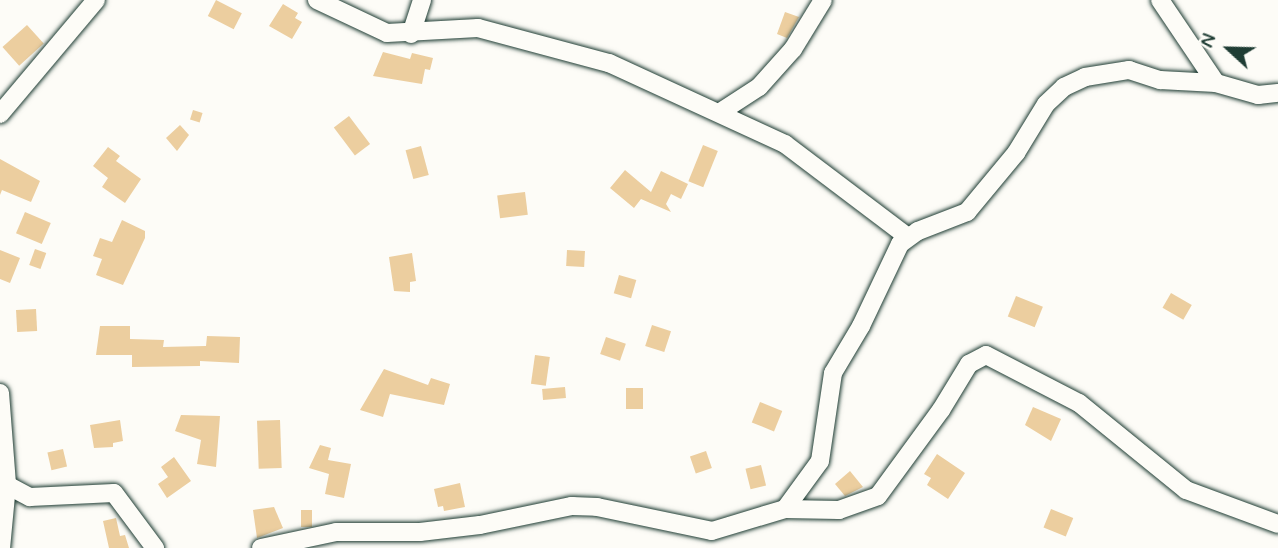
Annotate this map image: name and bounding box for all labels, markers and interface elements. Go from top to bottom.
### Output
north arrow [1194,14,1264,84]
text: N [1195,30,1223,51]

